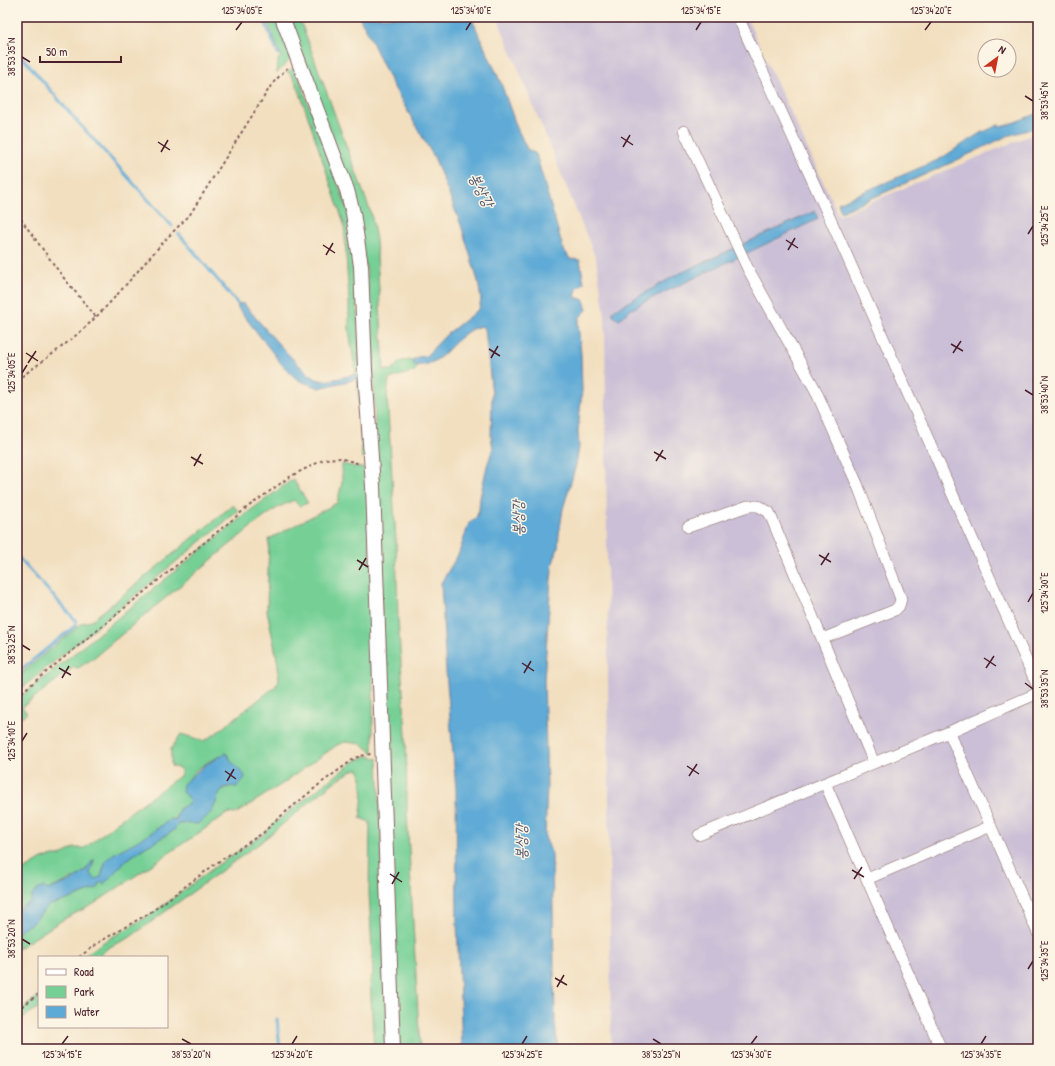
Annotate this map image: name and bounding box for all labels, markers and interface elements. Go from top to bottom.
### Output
text: 125°34'05"E [222,4,263,17]
text: 125°34'10"E [451,4,492,17]
text: 125°34'15"E [681,4,722,17]
text: 125°34'20"E [910,4,952,17]
text: 38°53'35"N [5,38,18,76]
scale bar [40,38,121,64]
north arrow [977,38,1017,78]
text: N [996,42,1009,57]
text: 50 m [46,43,67,60]
text: 38°53'45"N [1038,82,1051,120]
water label: 봉상강 [464,169,500,213]
text: 125°34'25"E [1038,205,1051,247]
text: 125°34'05"E [5,352,18,393]
text: 38°53'40"N [1038,376,1051,414]
water label: 봉상강 [507,498,528,536]
text: 125°34'30"E [1038,572,1051,614]
text: 38°53'25"N [5,626,18,664]
text: 38°53'35"N [1038,670,1051,708]
text: 125°34'10"E [5,720,18,761]
water label: 봉상강 [510,822,531,860]
text: 38°53'20"N [5,920,18,959]
text: 125°34'35"E [1038,940,1051,981]
legend [38,956,168,1028]
text: Road [74,963,94,980]
text: Park [74,983,94,1000]
text: Water [74,1003,100,1020]
text: 125°34'15"E [42,1048,83,1061]
text: 38°53'20"N [172,1048,211,1061]
text: 125°34'20"E [271,1048,313,1061]
text: 125°34'25"E [501,1048,543,1061]
text: 38°53'25"N [642,1048,680,1061]
text: 125°34'30"E [730,1048,772,1061]
text: 125°34'35"E [961,1048,1002,1061]

